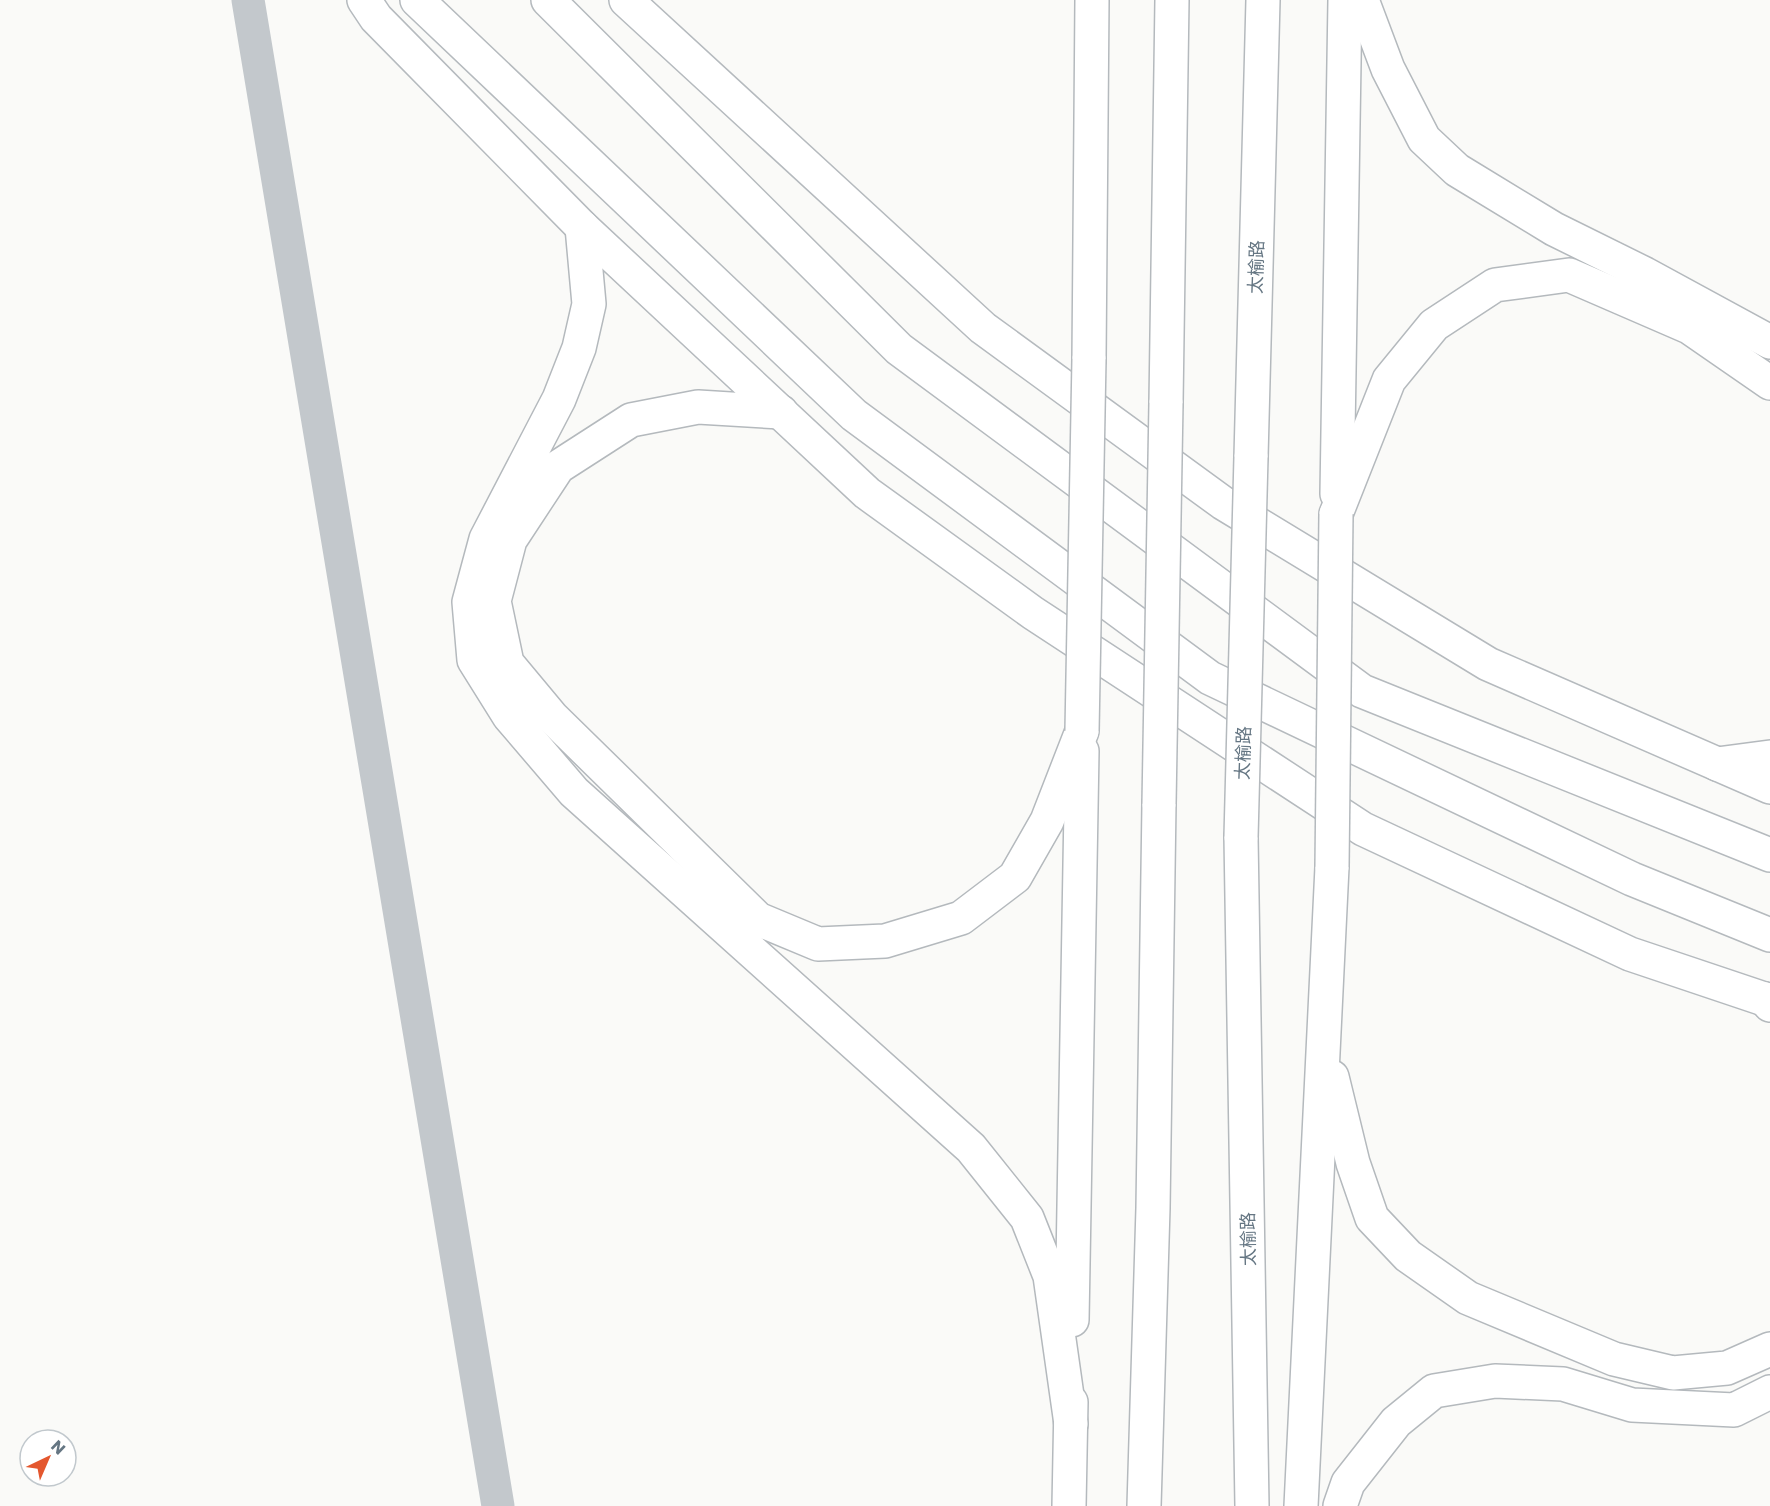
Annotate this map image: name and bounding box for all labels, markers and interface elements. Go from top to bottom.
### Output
street label: 太榆路 [1243,240,1269,294]
street label: 太榆路 [1230,726,1256,780]
street label: 太榆路 [1235,1212,1261,1266]
north arrow [18,1428,78,1488]
text: N [46,1435,70,1460]

